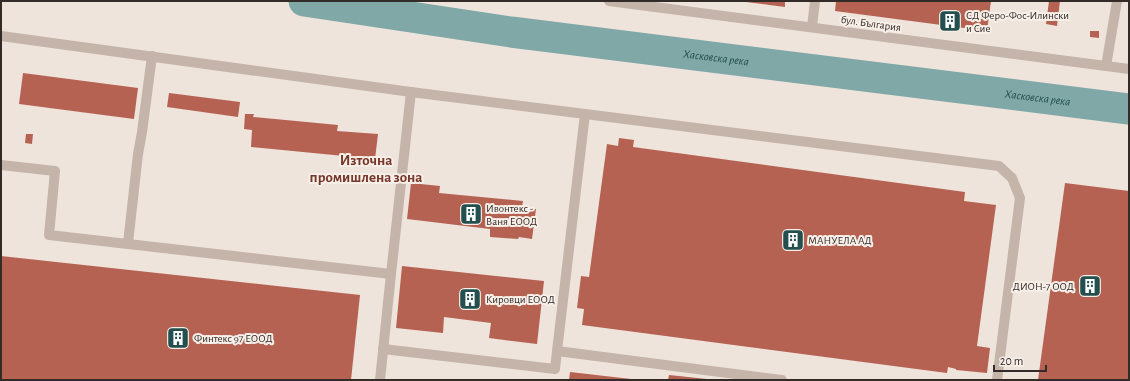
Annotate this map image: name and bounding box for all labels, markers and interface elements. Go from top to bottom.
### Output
building icon: СД Феро-Фос-Илински и Сие [937,8,963,34]
place label: СД Феро-Фос-Илински и Сие [966,10,1069,34]
street label: бул. България [840,14,902,33]
water label: Хасковска река [683,48,750,68]
water label: Хасковска река [1004,88,1071,108]
district label: Източна промишлена зона [310,153,422,185]
building icon: Ивонтекс - Ваня ЕООД [458,201,484,227]
place label: Ивонтекс - Ваня ЕООД [486,203,537,227]
building icon: МАНУЕЛА АД [780,227,806,253]
place label: МАНУЕЛА АД [808,235,872,246]
building icon: ДИОН-7 ООД [1077,273,1103,299]
place label: ДИОН-7 ООД [1013,281,1074,292]
building icon: Кировци ЕООД [457,286,483,312]
place label: Кировци ЕООД [486,294,555,305]
building icon: Финтекс 97 ЕООД [165,325,191,351]
place label: Финтекс 97 ЕООД [194,333,273,344]
scale bar [994,347,1046,373]
text: 20 m [1000,355,1023,367]

